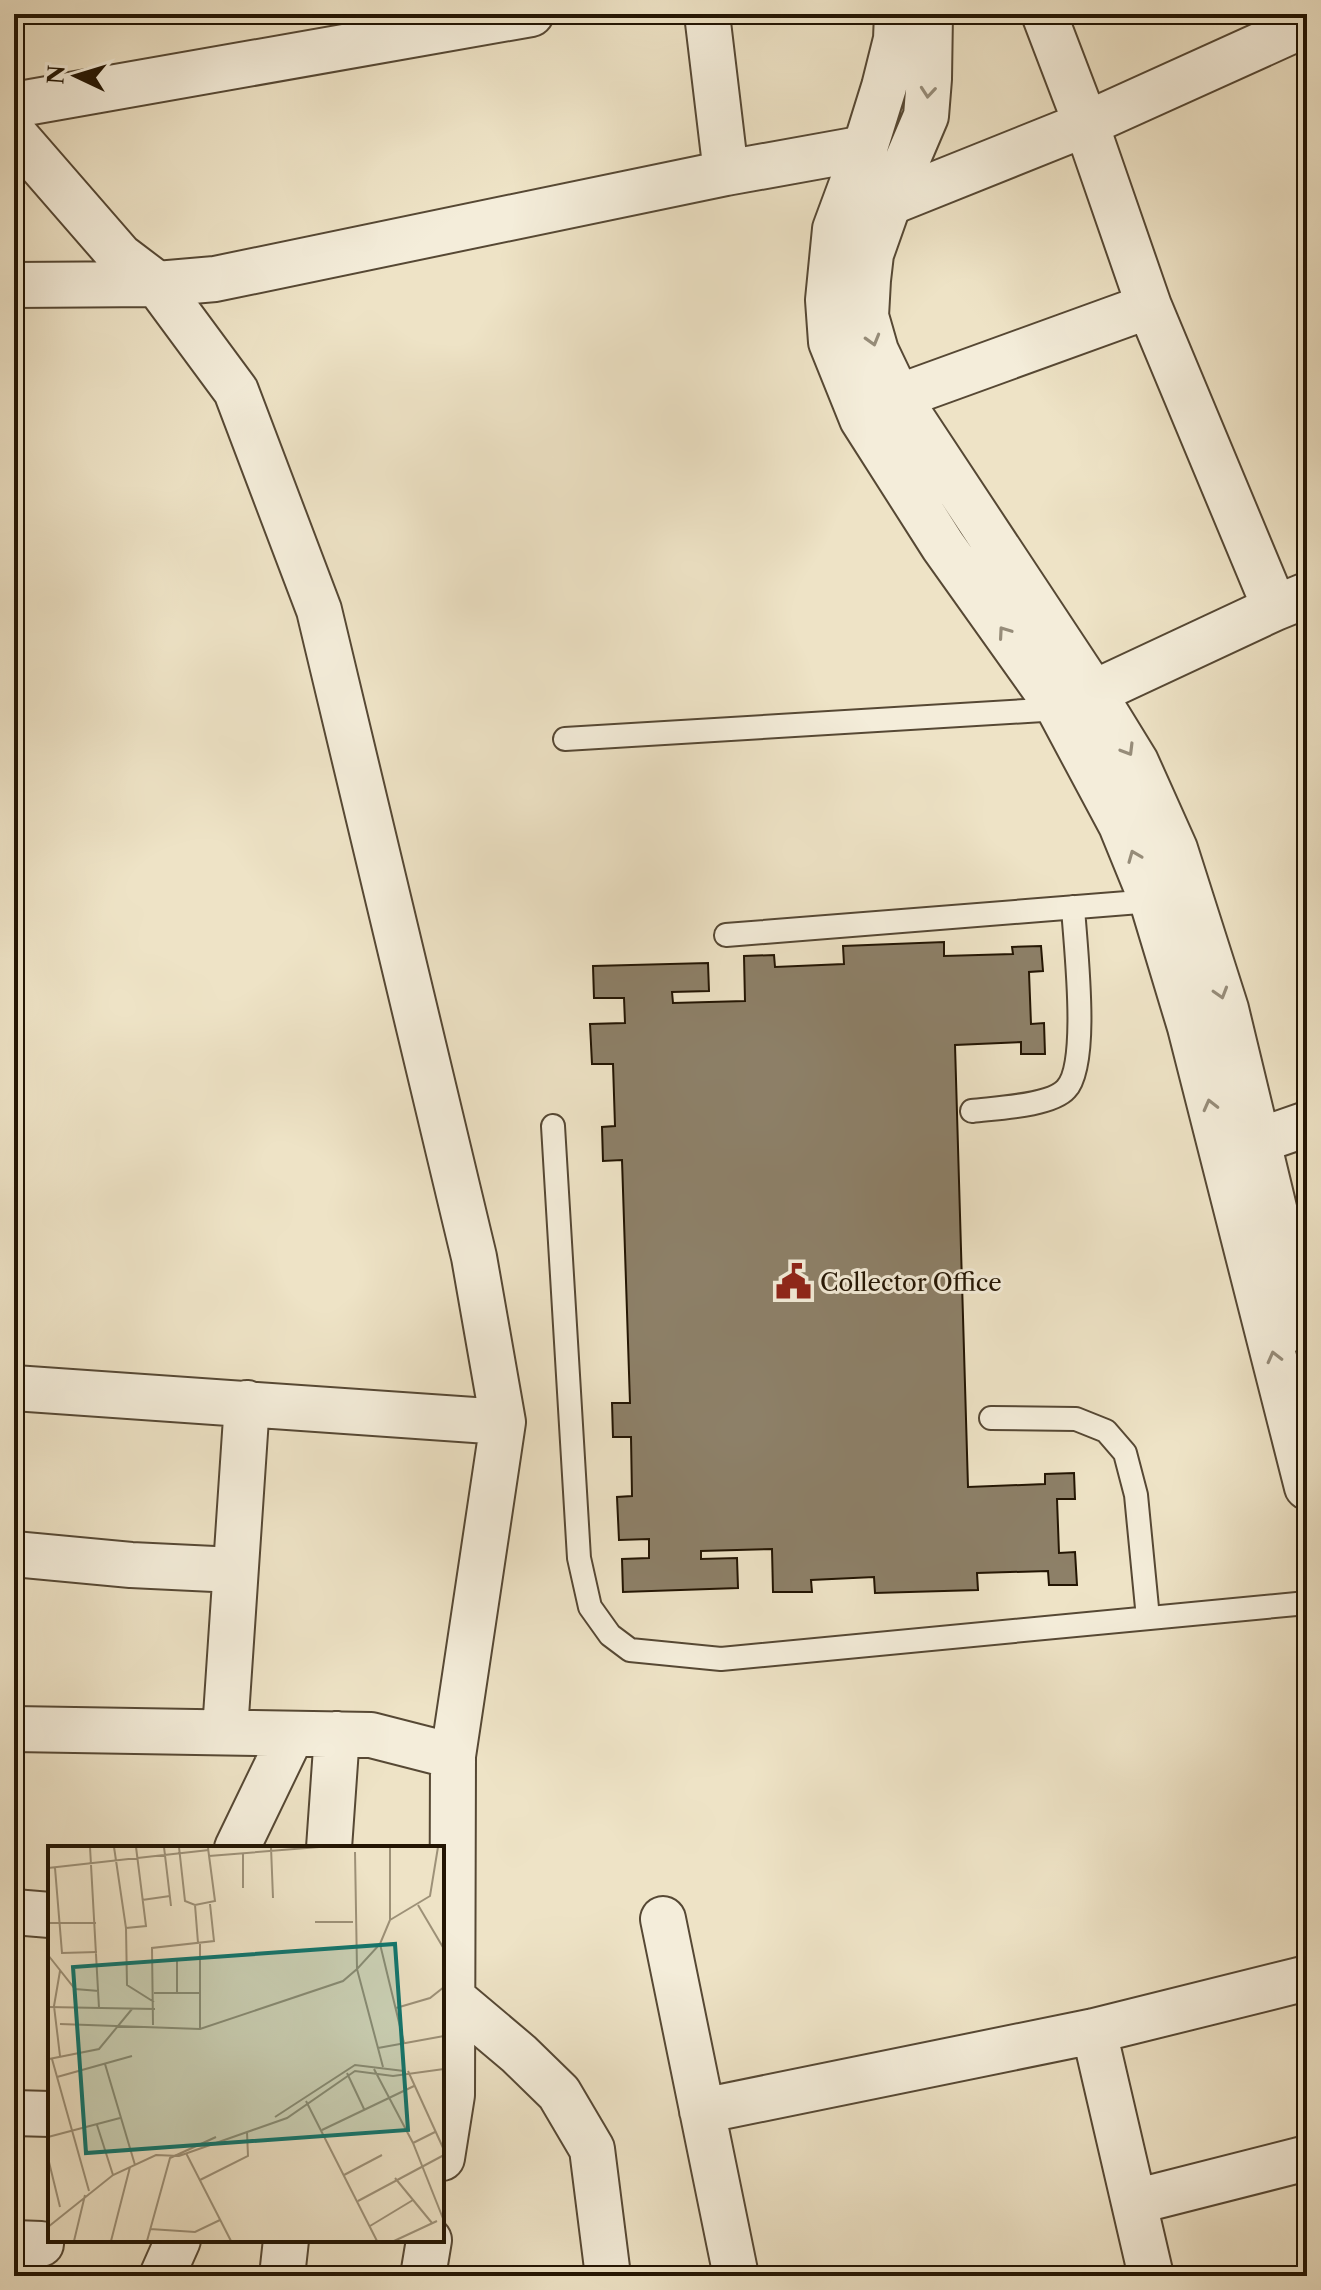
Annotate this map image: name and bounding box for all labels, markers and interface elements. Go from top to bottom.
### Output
north arrow [36,36,116,116]
text: N [42,64,71,85]
one-way arrow [920,86,937,99]
one-way arrow [864,333,880,347]
one-way arrow [999,626,1014,641]
one-way arrow [1119,741,1134,756]
one-way arrow [1127,850,1144,864]
one-way arrow [1211,985,1227,999]
one-way arrow [1203,1098,1220,1112]
public building icon: Collector Office [775,1263,813,1301]
place label: Collector Office [820,1268,1002,1297]
one-way arrow [1266,1350,1283,1364]
inset map [48,1846,444,2242]

